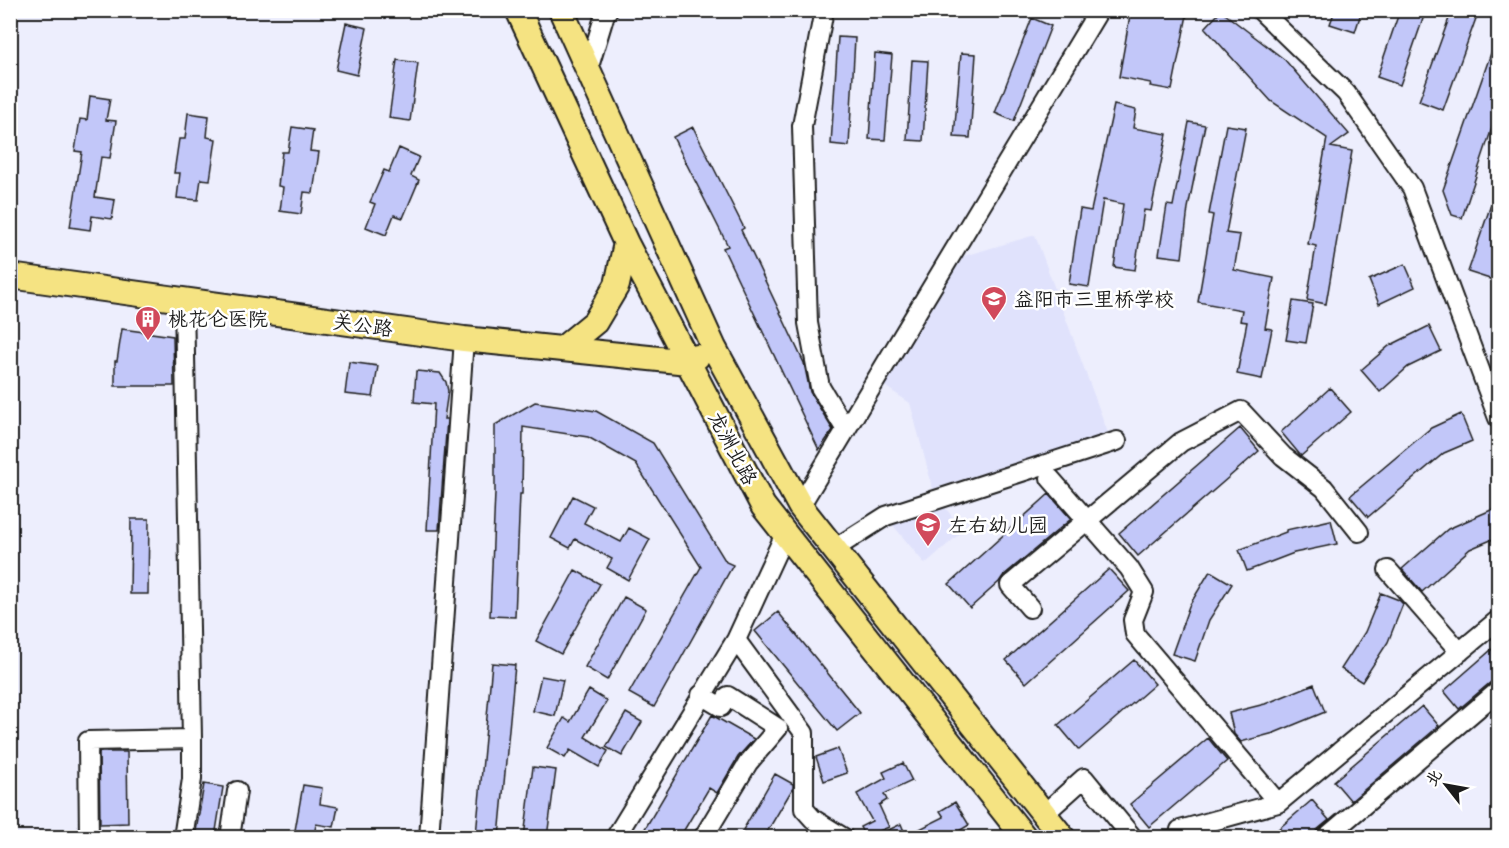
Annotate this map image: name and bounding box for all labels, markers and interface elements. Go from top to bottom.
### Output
school or university icon: 益阳市三里桥学校 [979,284,1009,322]
place label: 益阳市三里桥学校 [1014,286,1174,314]
building icon: 桃花仑医院 [133,304,163,342]
place label: 桃花仑医院 [168,306,268,334]
street label: 关公路 [331,308,396,344]
street label: 龙洲北路 [701,407,764,491]
school or university icon: 左右幼儿园 [913,510,943,548]
place label: 左右幼儿园 [948,512,1048,540]
north arrow [1416,755,1476,815]
text: 北 [1420,765,1448,790]

